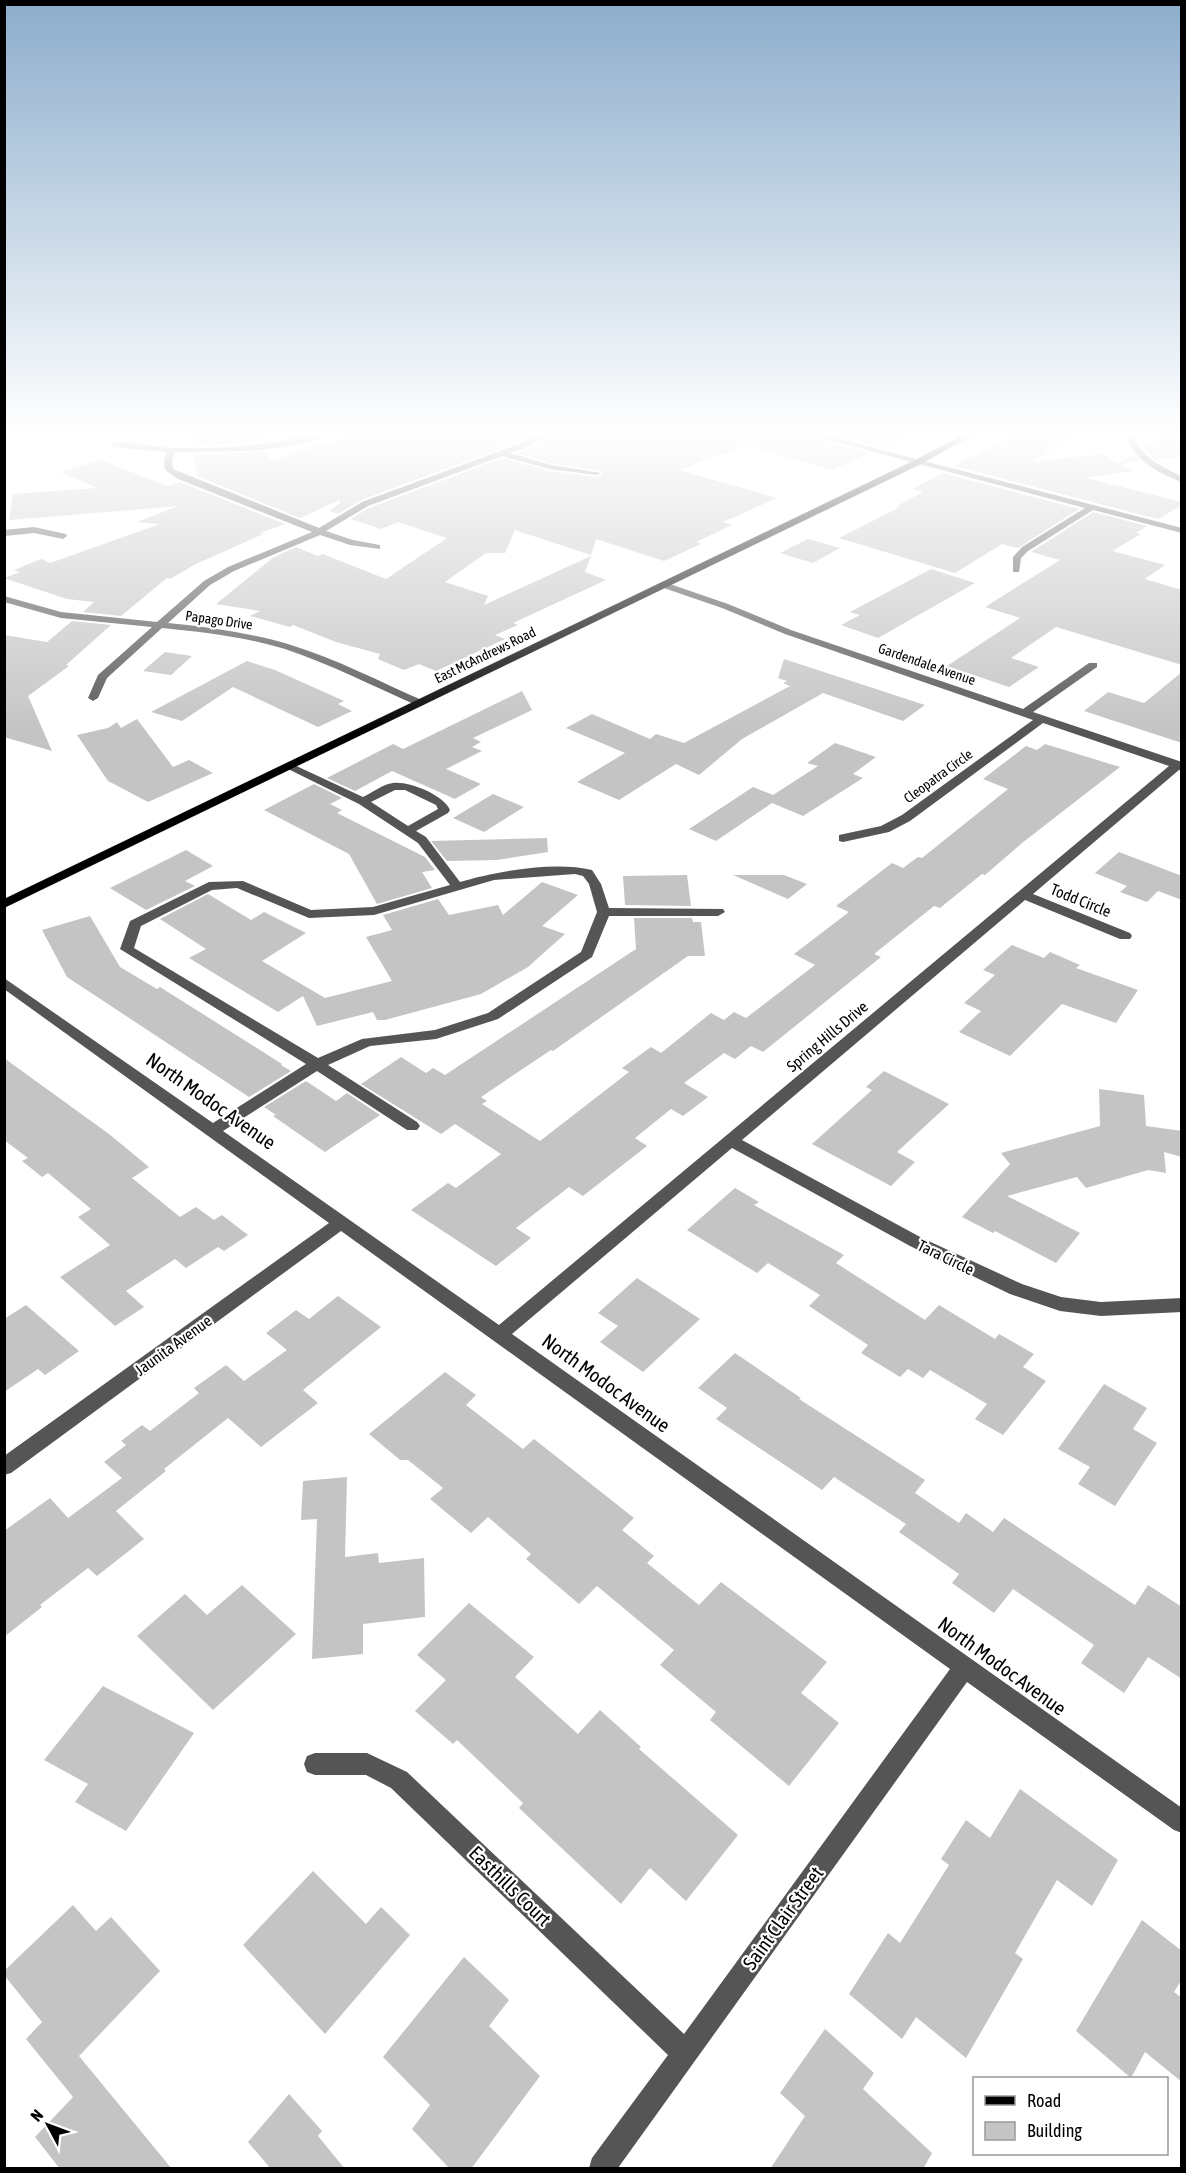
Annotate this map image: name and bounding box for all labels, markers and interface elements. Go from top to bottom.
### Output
street label: Papago Drive [184,607,254,633]
street label: East McAndrews Road [432,624,538,686]
street label: Gardendale Avenue [876,640,978,688]
street label: Cleopatra Circle [901,746,975,806]
street label: Todd Circle [1048,880,1114,920]
street label: Spring Hills Drive [783,997,872,1076]
street label: North Modoc Avenue [142,1047,280,1154]
street label: Tara Circle [915,1236,977,1278]
street label: Jaunita Avenue [131,1311,215,1379]
street label: North Modoc Avenue [538,1329,675,1437]
street label: North Modoc Avenue [934,1612,1071,1720]
street label: Easthills Court [465,1841,556,1930]
street label: Saint Clair Street [738,1862,828,1974]
legend [973,2077,1168,2155]
text: Road [1027,2090,1061,2111]
north arrow [18,2095,78,2155]
text: N [27,2106,47,2125]
text: Building [1027,2120,1082,2141]

